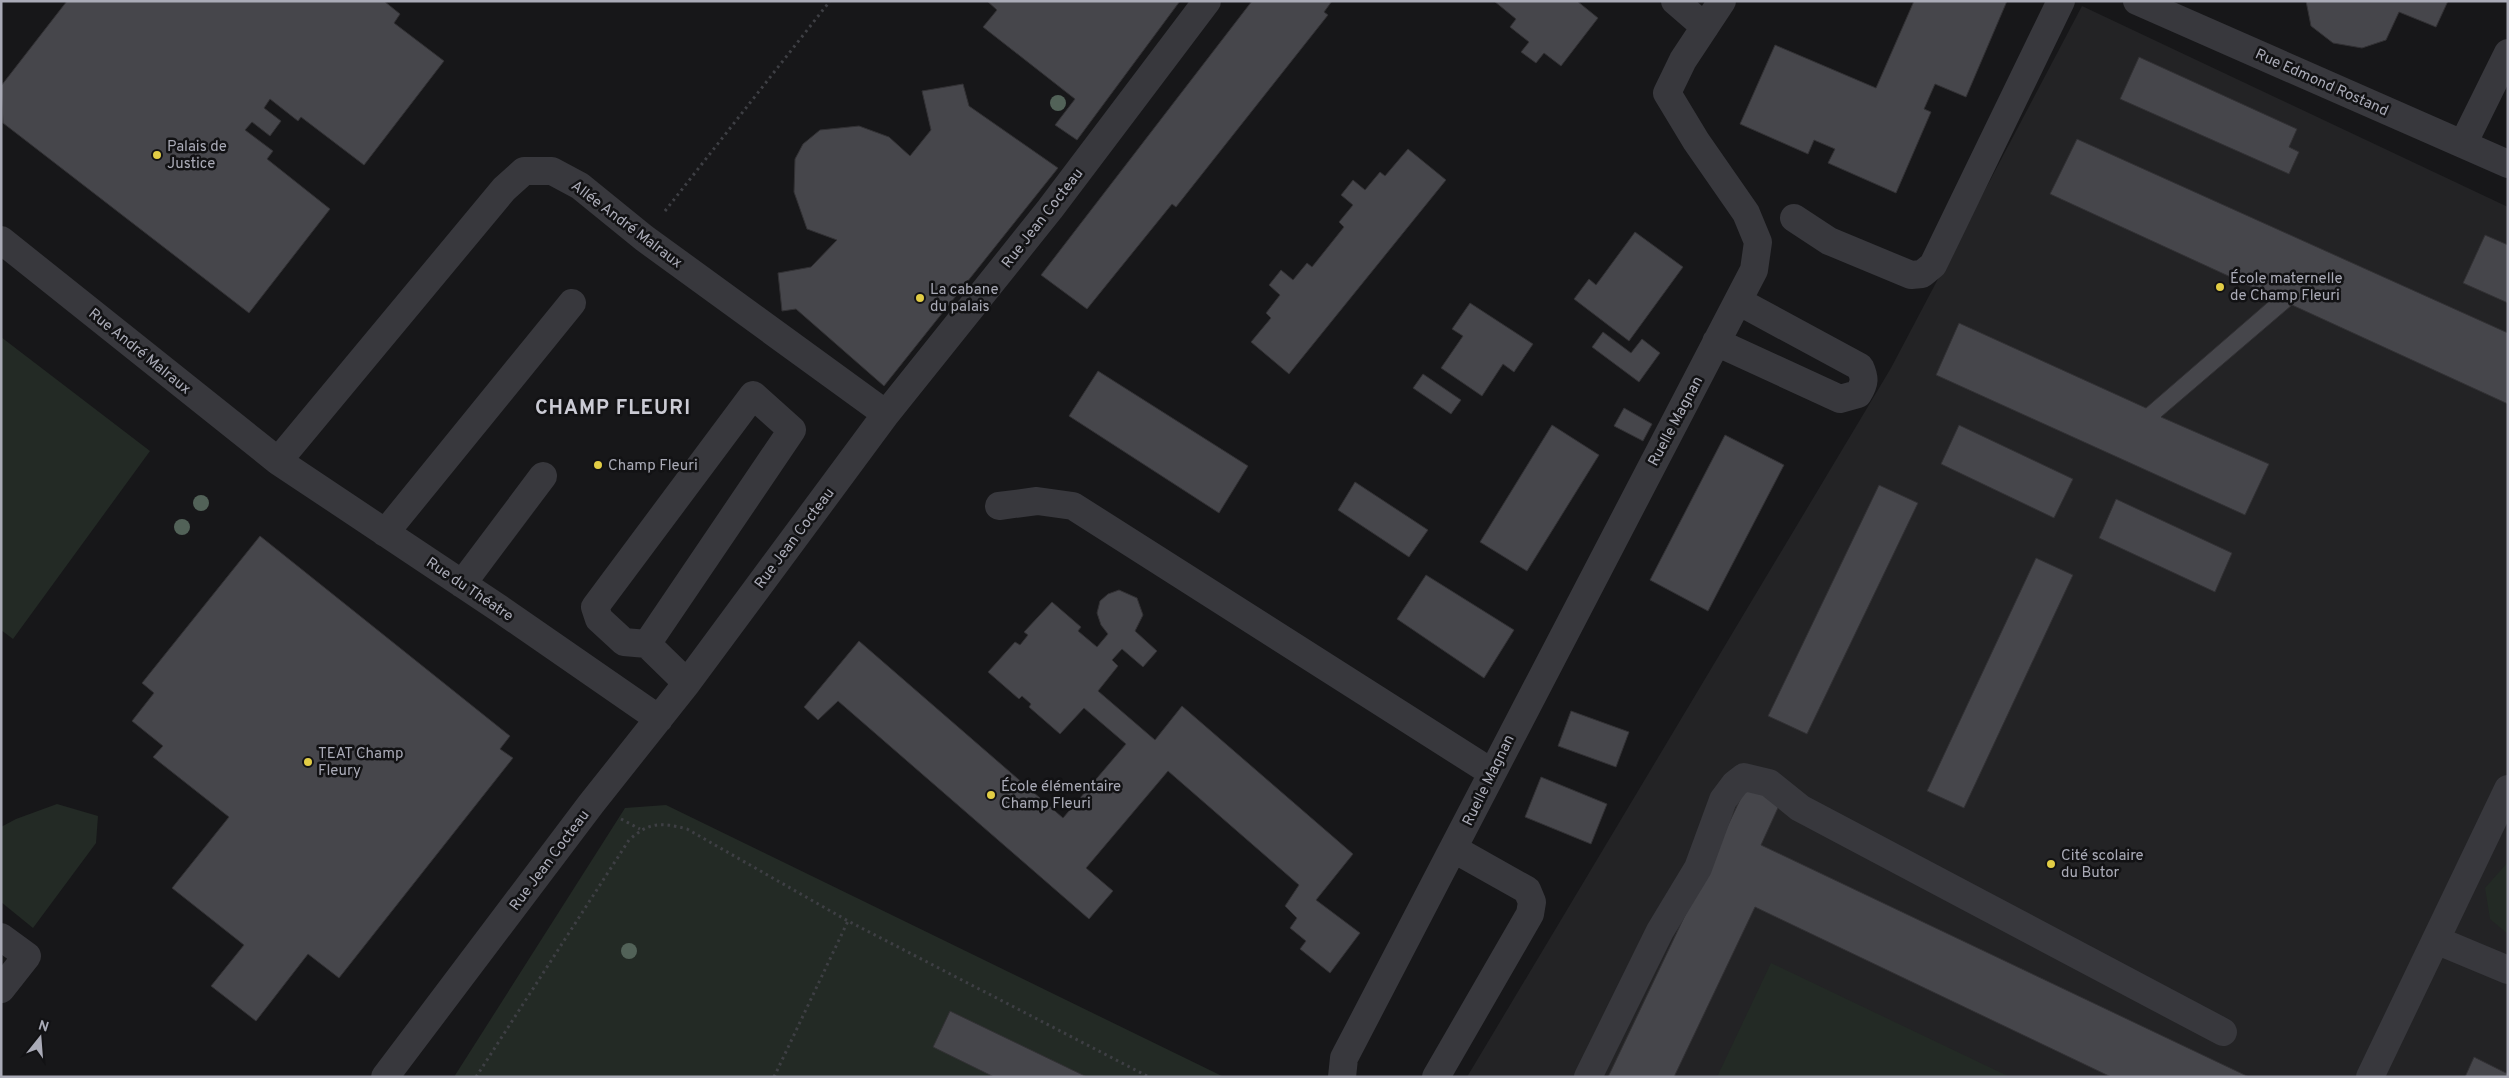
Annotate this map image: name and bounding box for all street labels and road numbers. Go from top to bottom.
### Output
street label: Rue Edmond Rostand [2252,45,2391,121]
street label: Rue Jean Cocteau [998,165,1088,273]
street label: Allée André Malraux [567,177,686,273]
street label: Rue André Malraux [84,305,194,400]
street label: Ruelle Magnan [1645,374,1708,470]
street label: Rue Jean Cocteau [751,485,839,593]
street label: Rue du Théatre [422,554,516,626]
street label: Ruelle Magnan [1459,732,1520,829]
street label: Rue Jean Cocteau [506,807,594,915]

